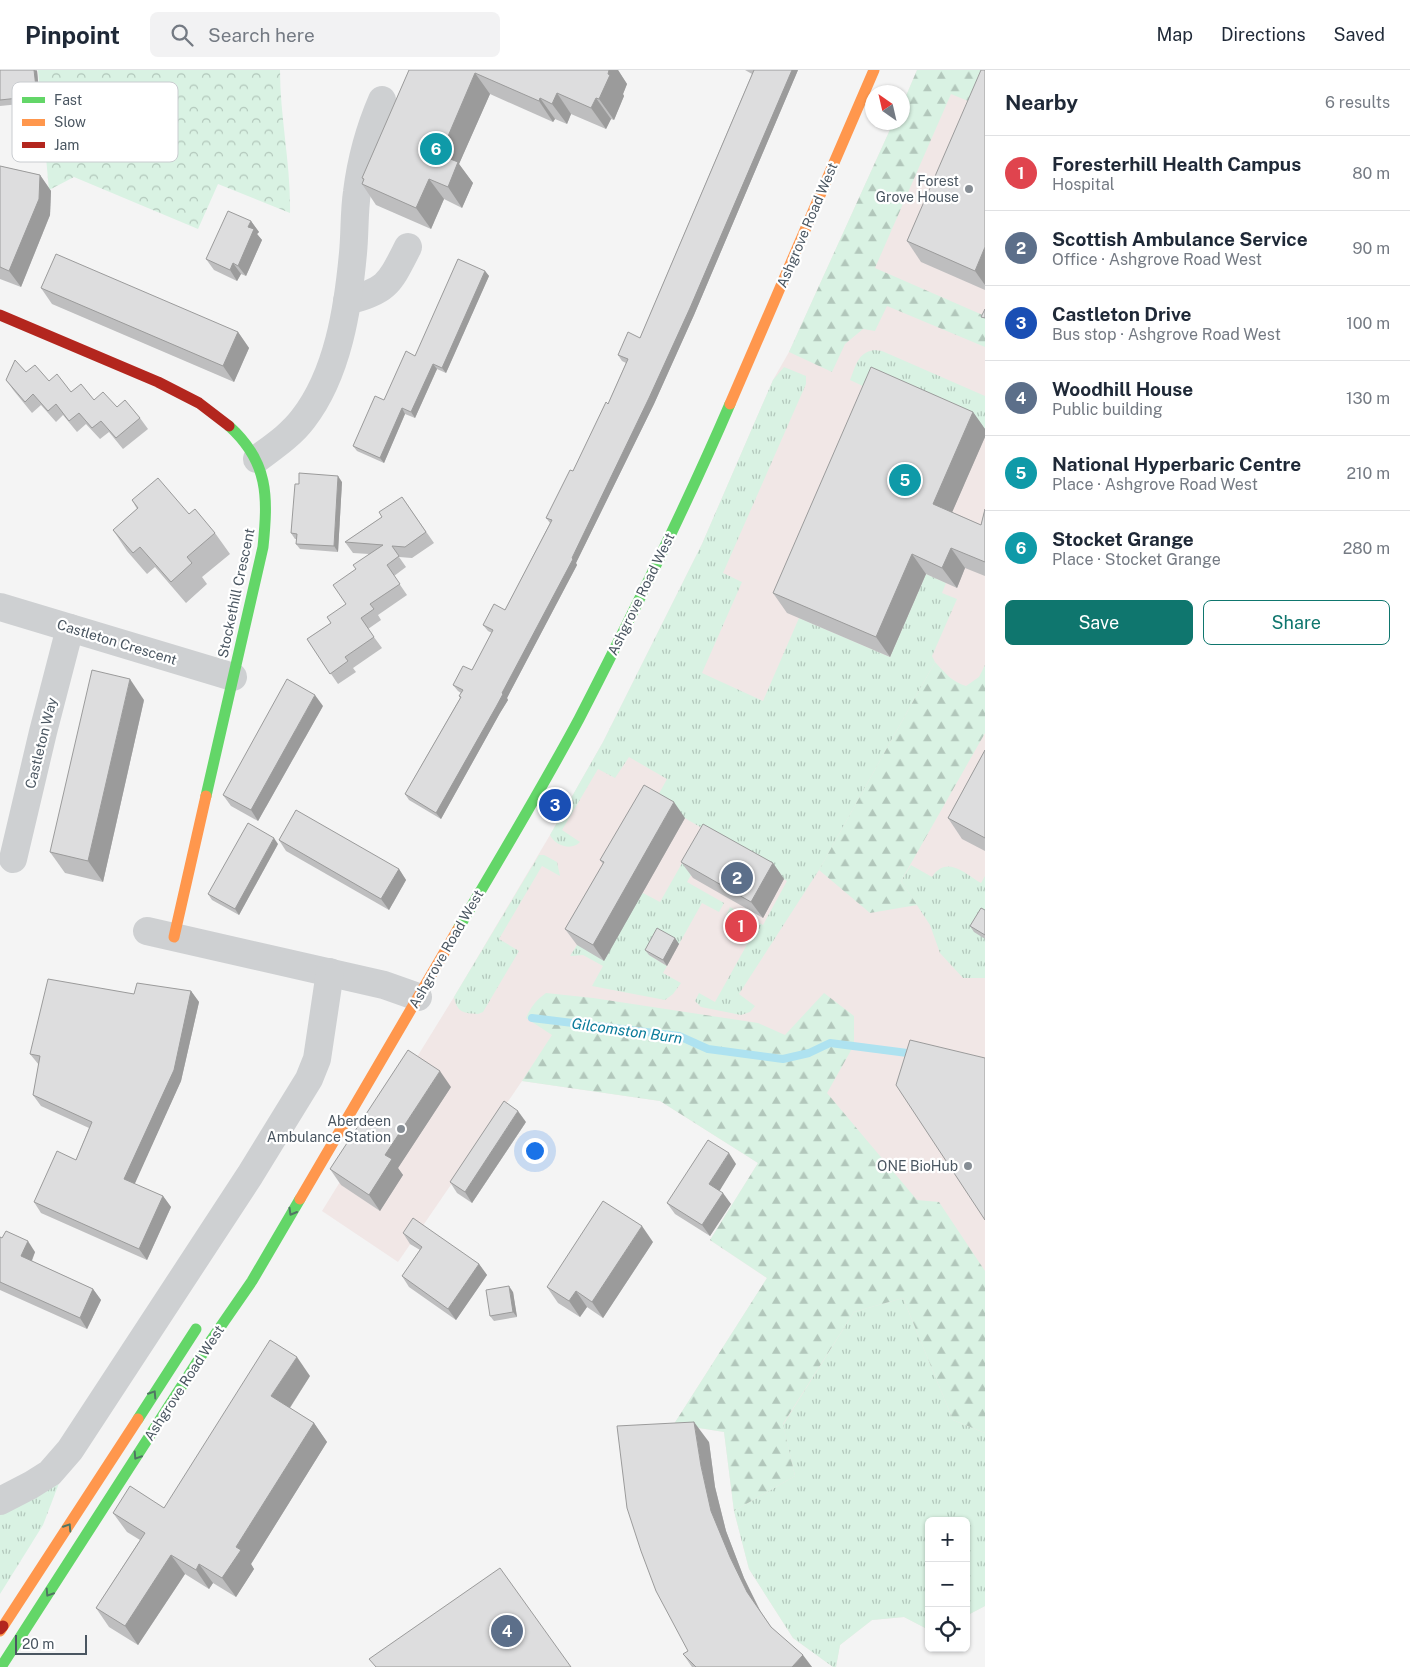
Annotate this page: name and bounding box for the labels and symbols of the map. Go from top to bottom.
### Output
legend [12,82,178,162]
north arrow [865,85,910,130]
text: Fast [54,92,82,108]
text: Slow [54,114,86,130]
pin: 6 [420,130,452,168]
text: Jam [54,137,79,153]
street label: Ashgrove Road West [773,160,841,290]
place label: Forest Grove House [876,173,959,205]
marker: Forest Grove House [963,183,975,195]
pin: 5 [889,461,921,499]
street label: Stockethill Crescent [214,527,258,659]
street label: Ashgrove Road West [604,530,678,658]
street label: Castleton Crescent [55,616,179,668]
street label: Castleton Way [22,695,60,790]
pin: 3 [539,786,571,824]
pin: 2 [721,859,753,897]
street label: Ashgrove Road West [406,887,486,1011]
pin: 1 [725,907,757,945]
water label: Gilcomston Burn [571,1014,684,1047]
place label: Aberdeen Ambulance Station [267,1113,391,1145]
marker: Aberdeen Ambulance Station [395,1123,407,1135]
your location [522,1138,548,1164]
place label: ONE BioHub [877,1158,958,1174]
marker: ONE BioHub [962,1160,974,1172]
one-way arrow [288,1206,298,1215]
street label: Ashgrove Road West [141,1322,227,1444]
one-way arrow [147,1391,157,1400]
one-way arrow [134,1451,143,1460]
one-way arrow [61,1523,71,1532]
one-way arrow [46,1587,55,1596]
pin: 4 [491,1612,523,1650]
scale bar [15,1632,88,1655]

